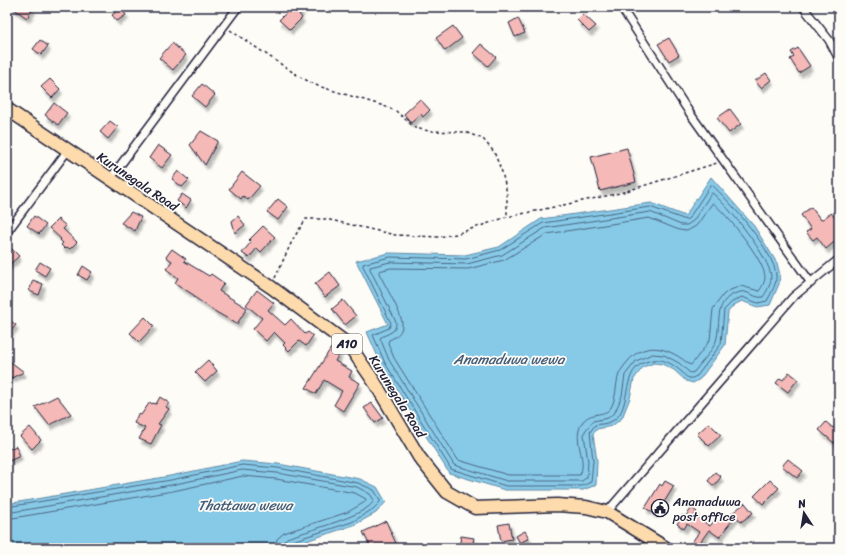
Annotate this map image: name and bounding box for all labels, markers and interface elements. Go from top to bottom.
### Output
street label: Kurunegala Road [92,145,184,218]
road number: A10 [332,334,362,354]
water label: Anamaduwa wewa [453,347,566,372]
street label: Kurunegala Road [363,350,433,444]
place label: Anamaduwa post office [672,490,741,528]
water label: Thattawa wewa [198,493,294,518]
north arrow [784,493,824,533]
text: N [795,494,808,514]
public building icon: Anamaduwa post office [650,498,670,518]

